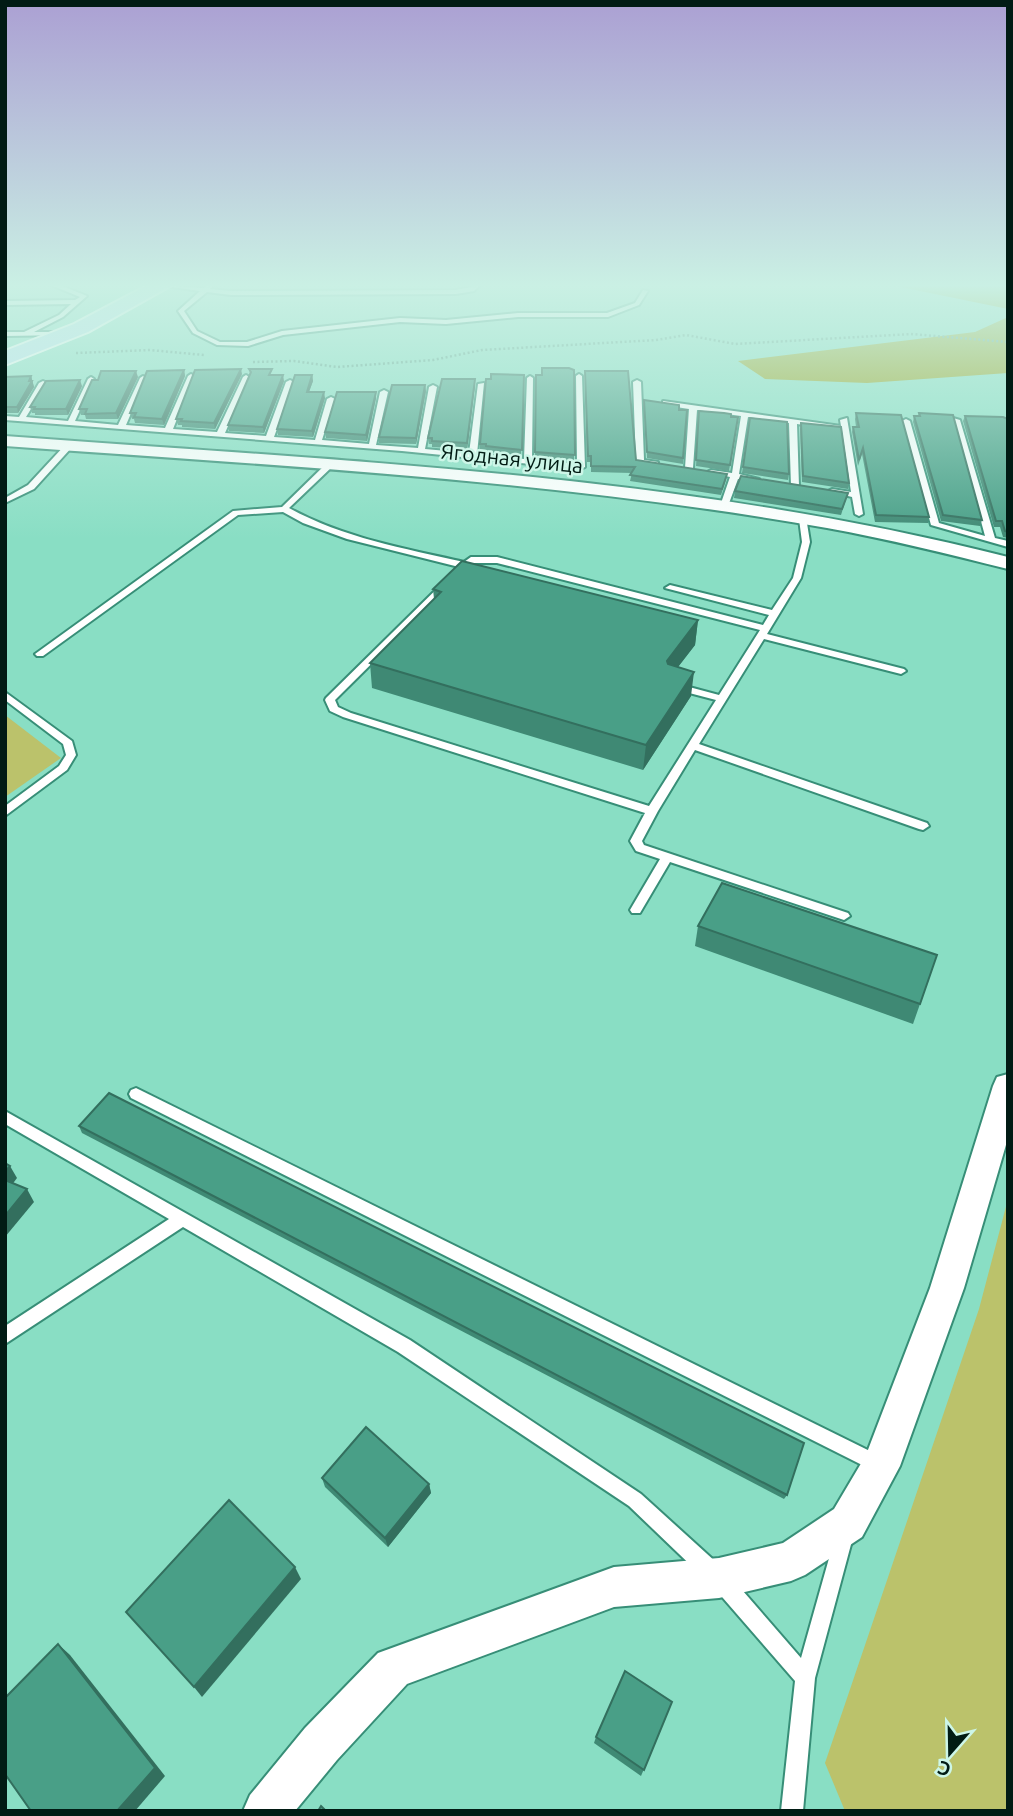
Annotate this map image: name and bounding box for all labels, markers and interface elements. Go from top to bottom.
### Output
street label: Ягодная улица [440,439,584,477]
north arrow [915,1718,985,1788]
text: С [935,1757,954,1781]

